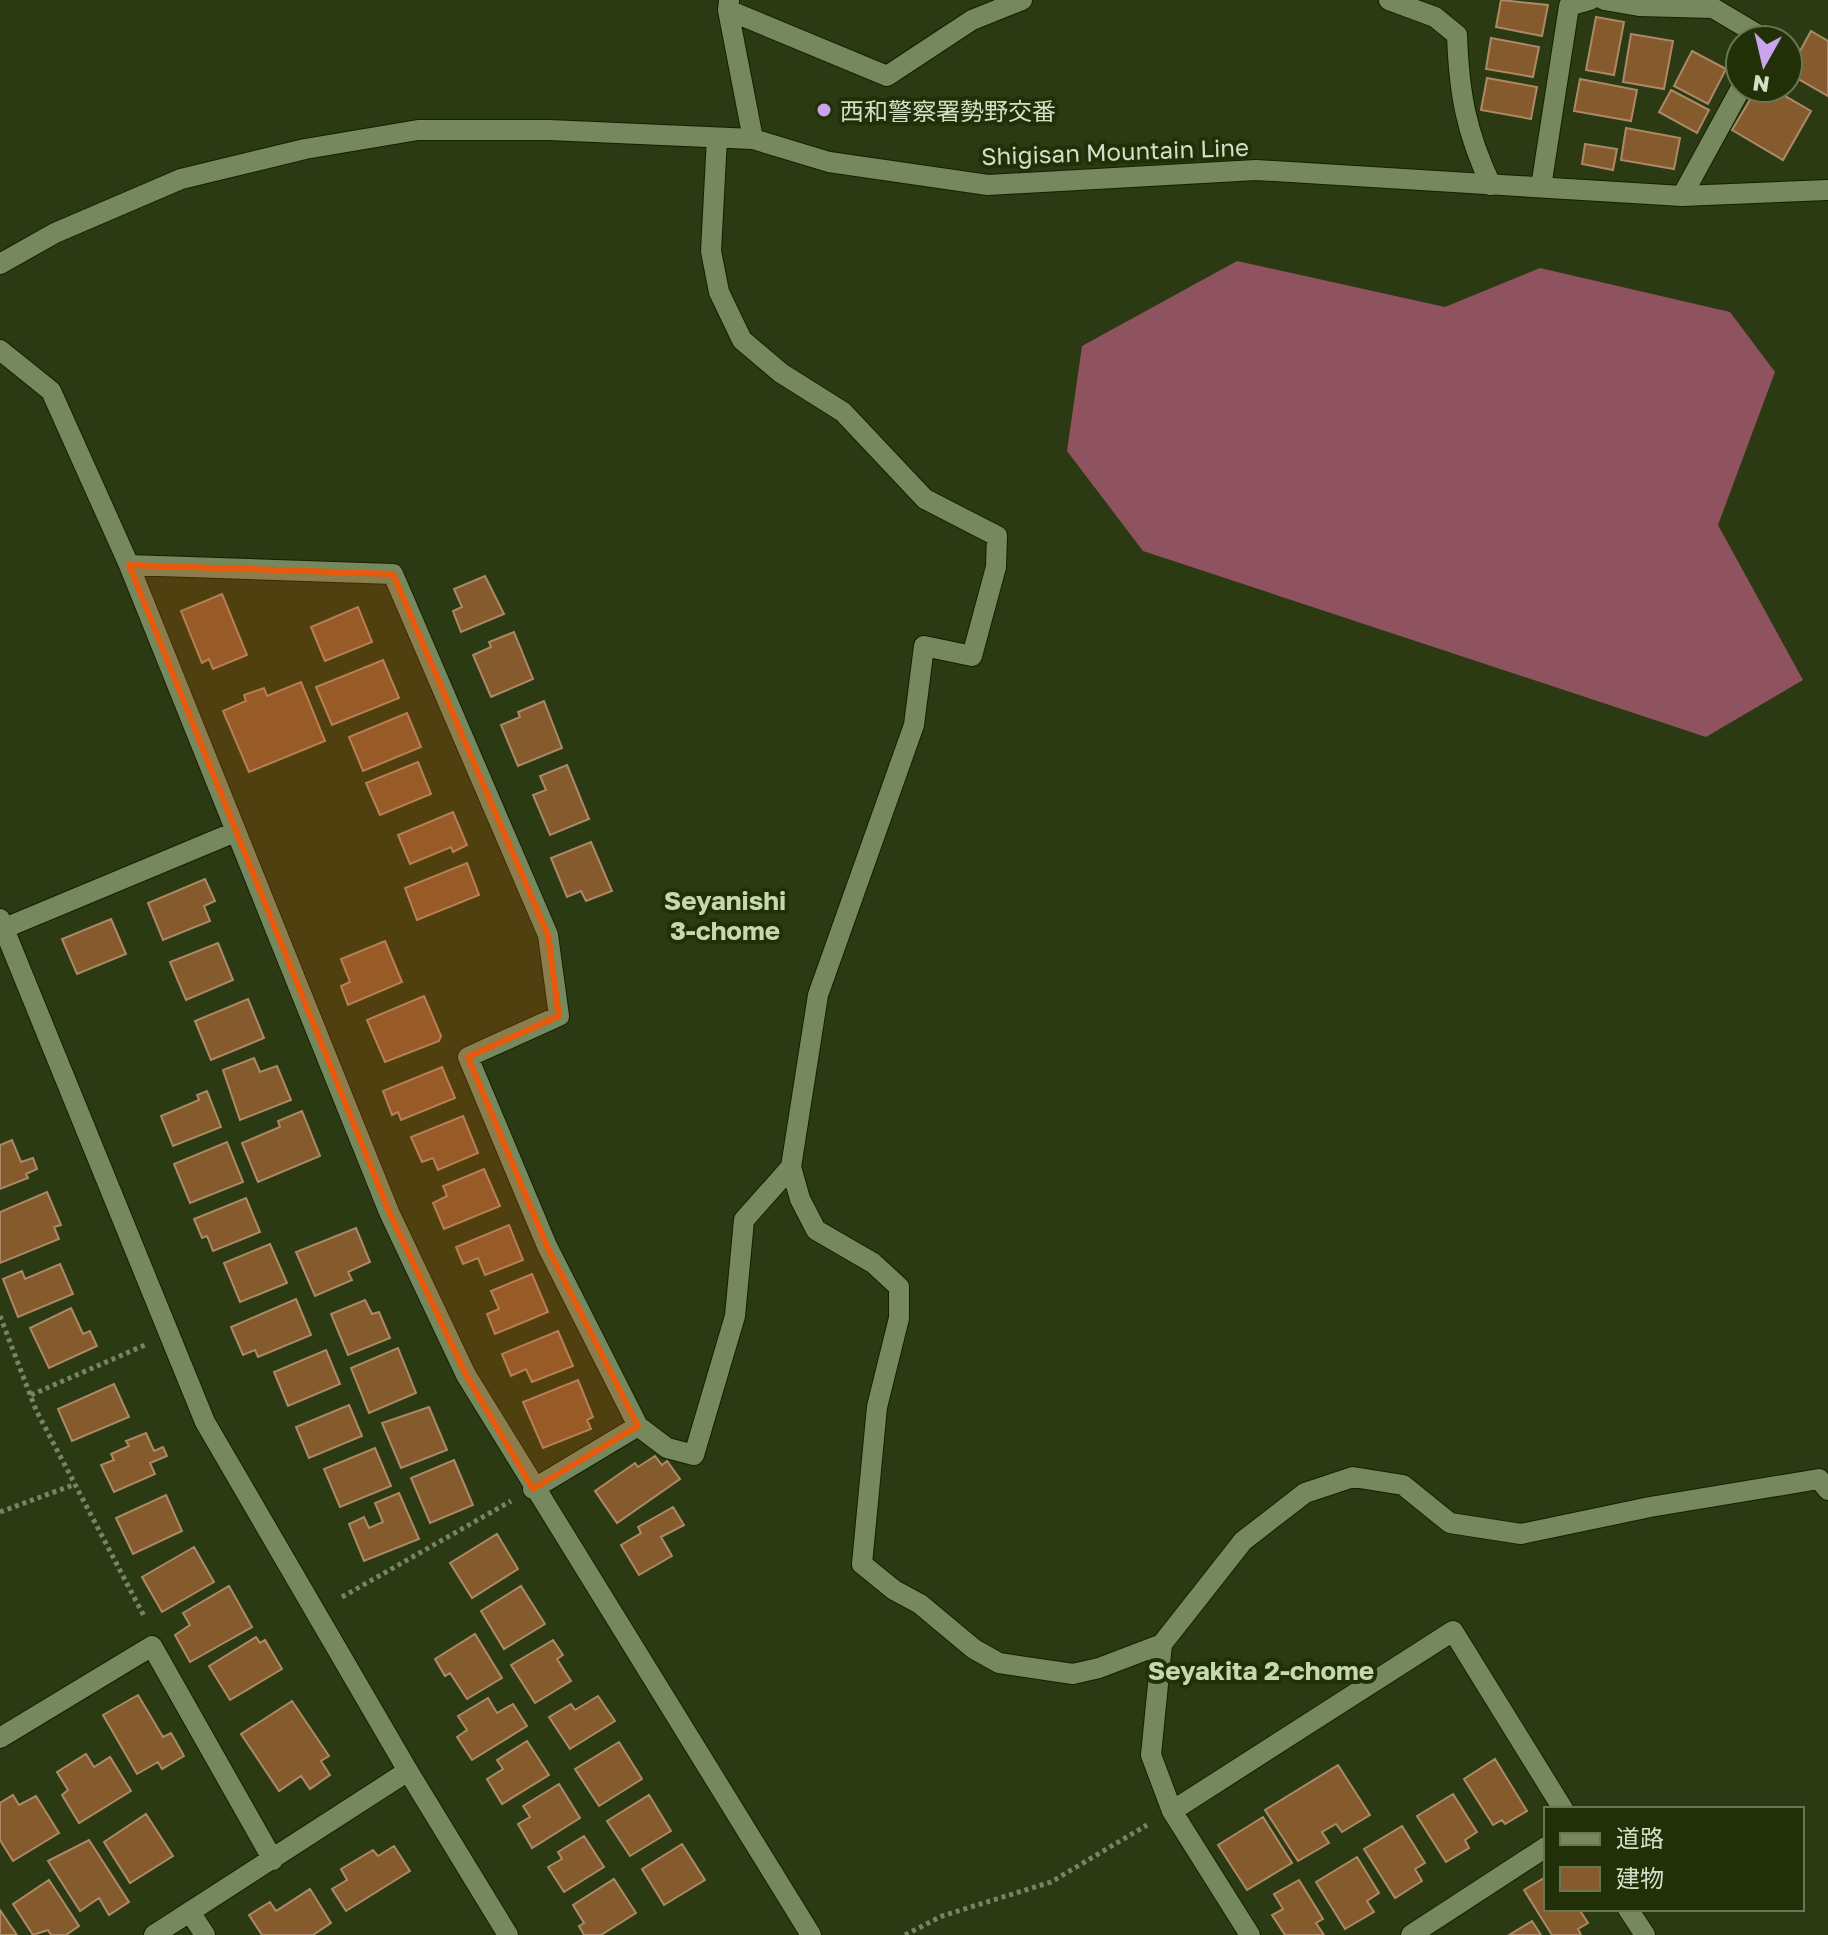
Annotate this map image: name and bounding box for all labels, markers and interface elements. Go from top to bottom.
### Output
north arrow [1724,24,1804,104]
text: N [1751,70,1771,99]
place label: 西和警察署勢野交番 [840,96,1056,125]
marker: 西和警察署勢野交番 [815,101,833,119]
street label: Shigisan Mountain Line [981,132,1249,170]
district label: Seyanishi 3-chome [664,885,786,946]
district label: Seyakita 2-chome [1148,1655,1374,1686]
legend [1544,1807,1804,1911]
text: 道路 [1616,1823,1664,1852]
text: 建物 [1616,1863,1664,1892]

